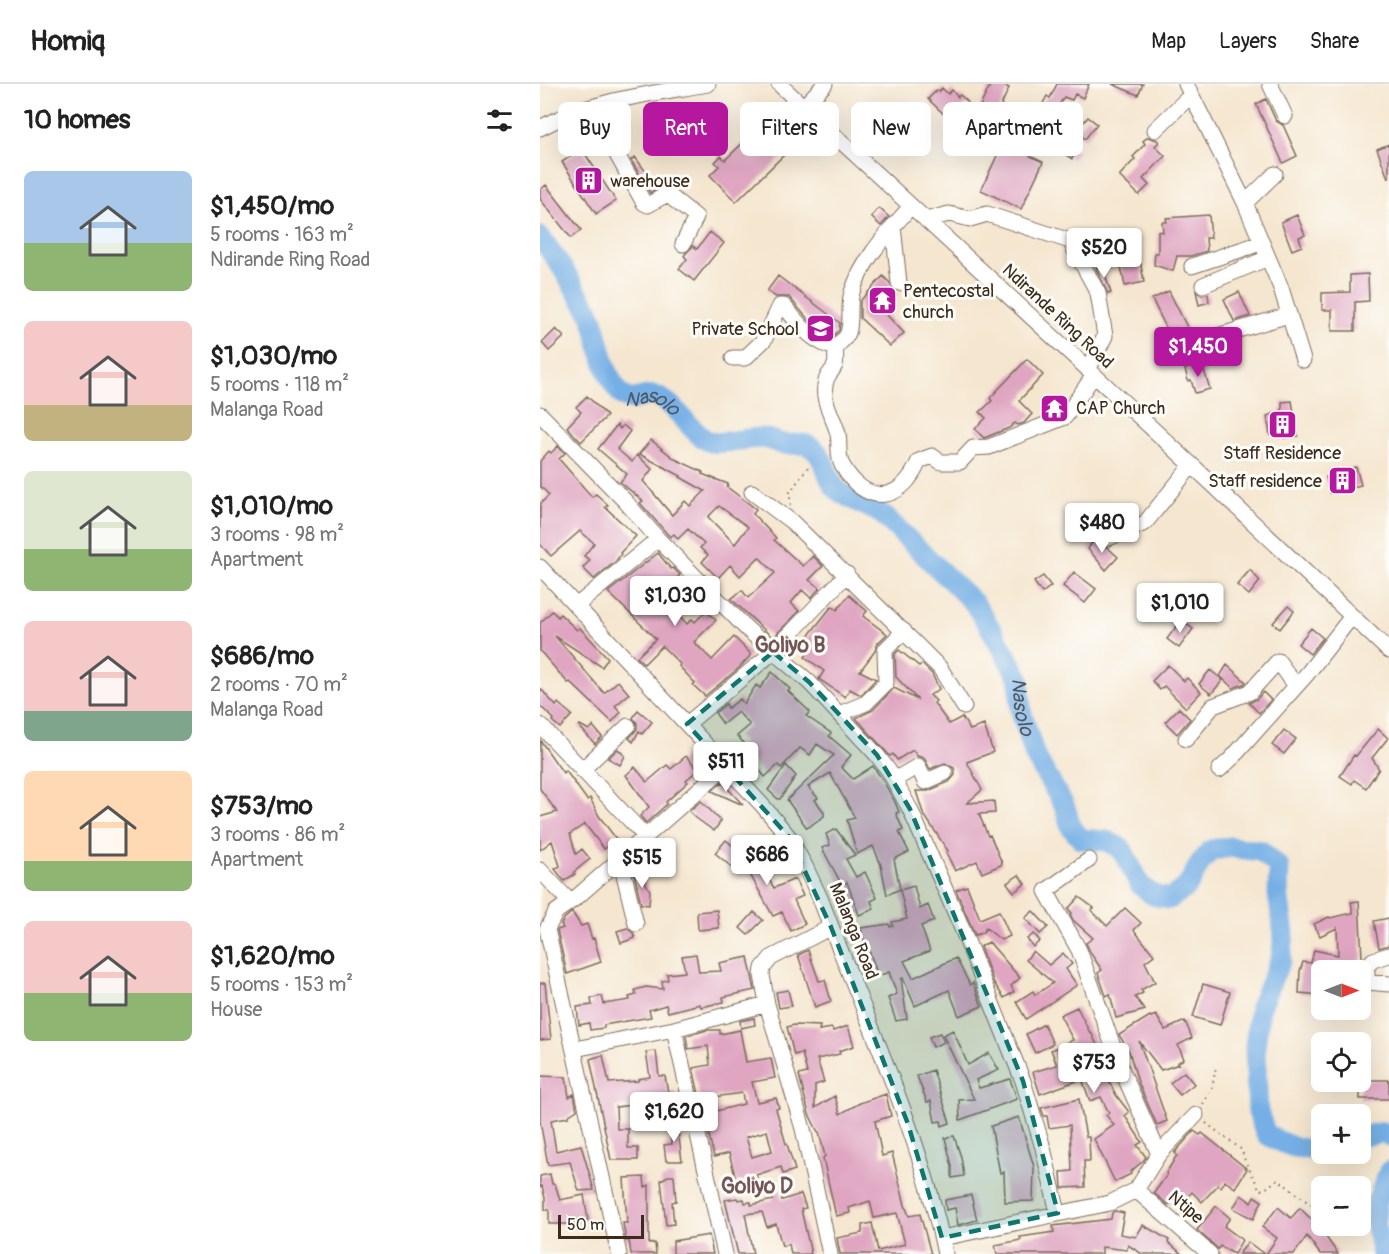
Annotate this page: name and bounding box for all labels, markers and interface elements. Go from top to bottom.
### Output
text: Homiq [30,24,105,59]
text: Map [1151,28,1186,55]
text: Layers [1219,28,1277,55]
text: Share [1310,28,1359,55]
chip: Buy [558,102,631,156]
chip: Rent [643,102,728,156]
chip: Filters [740,102,839,156]
chip: New [851,102,931,156]
chip: Apartment [943,102,1083,156]
text: 10 homes [24,104,130,136]
icon: filters [483,104,516,137]
building icon: warehouse [573,165,605,197]
place label: warehouse [610,170,690,193]
text: $1,450/mo [210,190,334,222]
icon: home [72,195,144,267]
text: 5 rooms · 163 m² [210,222,354,247]
pin: $520 [1068,228,1140,279]
text: $520 [1081,235,1127,260]
text: Ndirande Ring Road [210,247,370,272]
street label: Ndirande Ring Road [997,259,1118,374]
place label: Pentecostal church [903,280,994,324]
temple icon: Pentecostal church [866,285,898,317]
school or university icon: Private School [804,313,836,345]
place label: Private School [692,318,799,341]
pin: $1,450 [1149,327,1247,378]
text: $1,450 [1168,334,1228,359]
text: $1,030/mo [210,340,337,372]
icon: home [72,345,144,417]
text: 5 rooms · 118 m² [210,372,349,397]
water label: Nasolo [625,383,686,422]
temple icon: CAP Church [1039,392,1071,424]
text: Malanga Road [210,397,324,422]
place label: CAP Church [1076,397,1165,420]
building icon: Staff Residence [1266,408,1298,440]
place label: Staff Residence [1223,442,1341,465]
building icon: Staff residence [1327,465,1359,497]
place label: Staff residence [1208,470,1322,493]
text: $1,010/mo [210,490,333,522]
icon: home [72,495,144,567]
pin: $480 [1066,503,1138,554]
text: $480 [1079,510,1125,535]
text: 3 rooms · 98 m² [210,522,344,547]
text: Apartment [210,547,303,572]
pin: $1,030 [626,576,724,627]
text: $1,030 [644,583,706,608]
pin: $1,010 [1131,583,1229,634]
text: $1,010 [1151,590,1209,615]
district label: Goliyo B [755,632,825,659]
text: $686/mo [210,640,314,672]
icon: home [72,645,144,717]
text: 2 rooms · 70 m² [210,672,348,697]
water label: Nasolo [1006,677,1040,740]
text: Malanga Road [210,697,324,722]
pin: $511 [690,742,762,793]
text: $511 [707,749,745,774]
text: $753/mo [210,790,313,822]
icon: home [72,795,144,867]
text: 3 rooms · 86 m² [210,822,345,847]
pin: $686 [731,835,803,886]
pin: $515 [606,838,678,889]
text: $686 [745,842,789,867]
text: $515 [622,845,662,870]
text: Apartment [210,847,303,872]
street label: Malanga Road [824,879,883,983]
text: $1,620/mo [210,940,335,972]
icon: home [72,945,144,1017]
north arrow [1311,960,1371,1020]
map controls [1311,960,1371,1236]
text: 5 rooms · 153 m² [210,972,353,997]
text: House [210,997,262,1022]
button: locate [1311,1032,1371,1092]
pin: $753 [1058,1043,1130,1094]
text: $753 [1072,1050,1116,1075]
pin: $1,620 [625,1092,723,1143]
text: $1,620 [644,1099,704,1124]
button: + [1311,1104,1371,1164]
district label: Goliyo D [721,1173,793,1200]
button: − [1311,1176,1371,1236]
street label: Ntipe [1163,1186,1208,1229]
scale bar [558,1212,644,1240]
text: 50 m [567,1215,604,1235]

